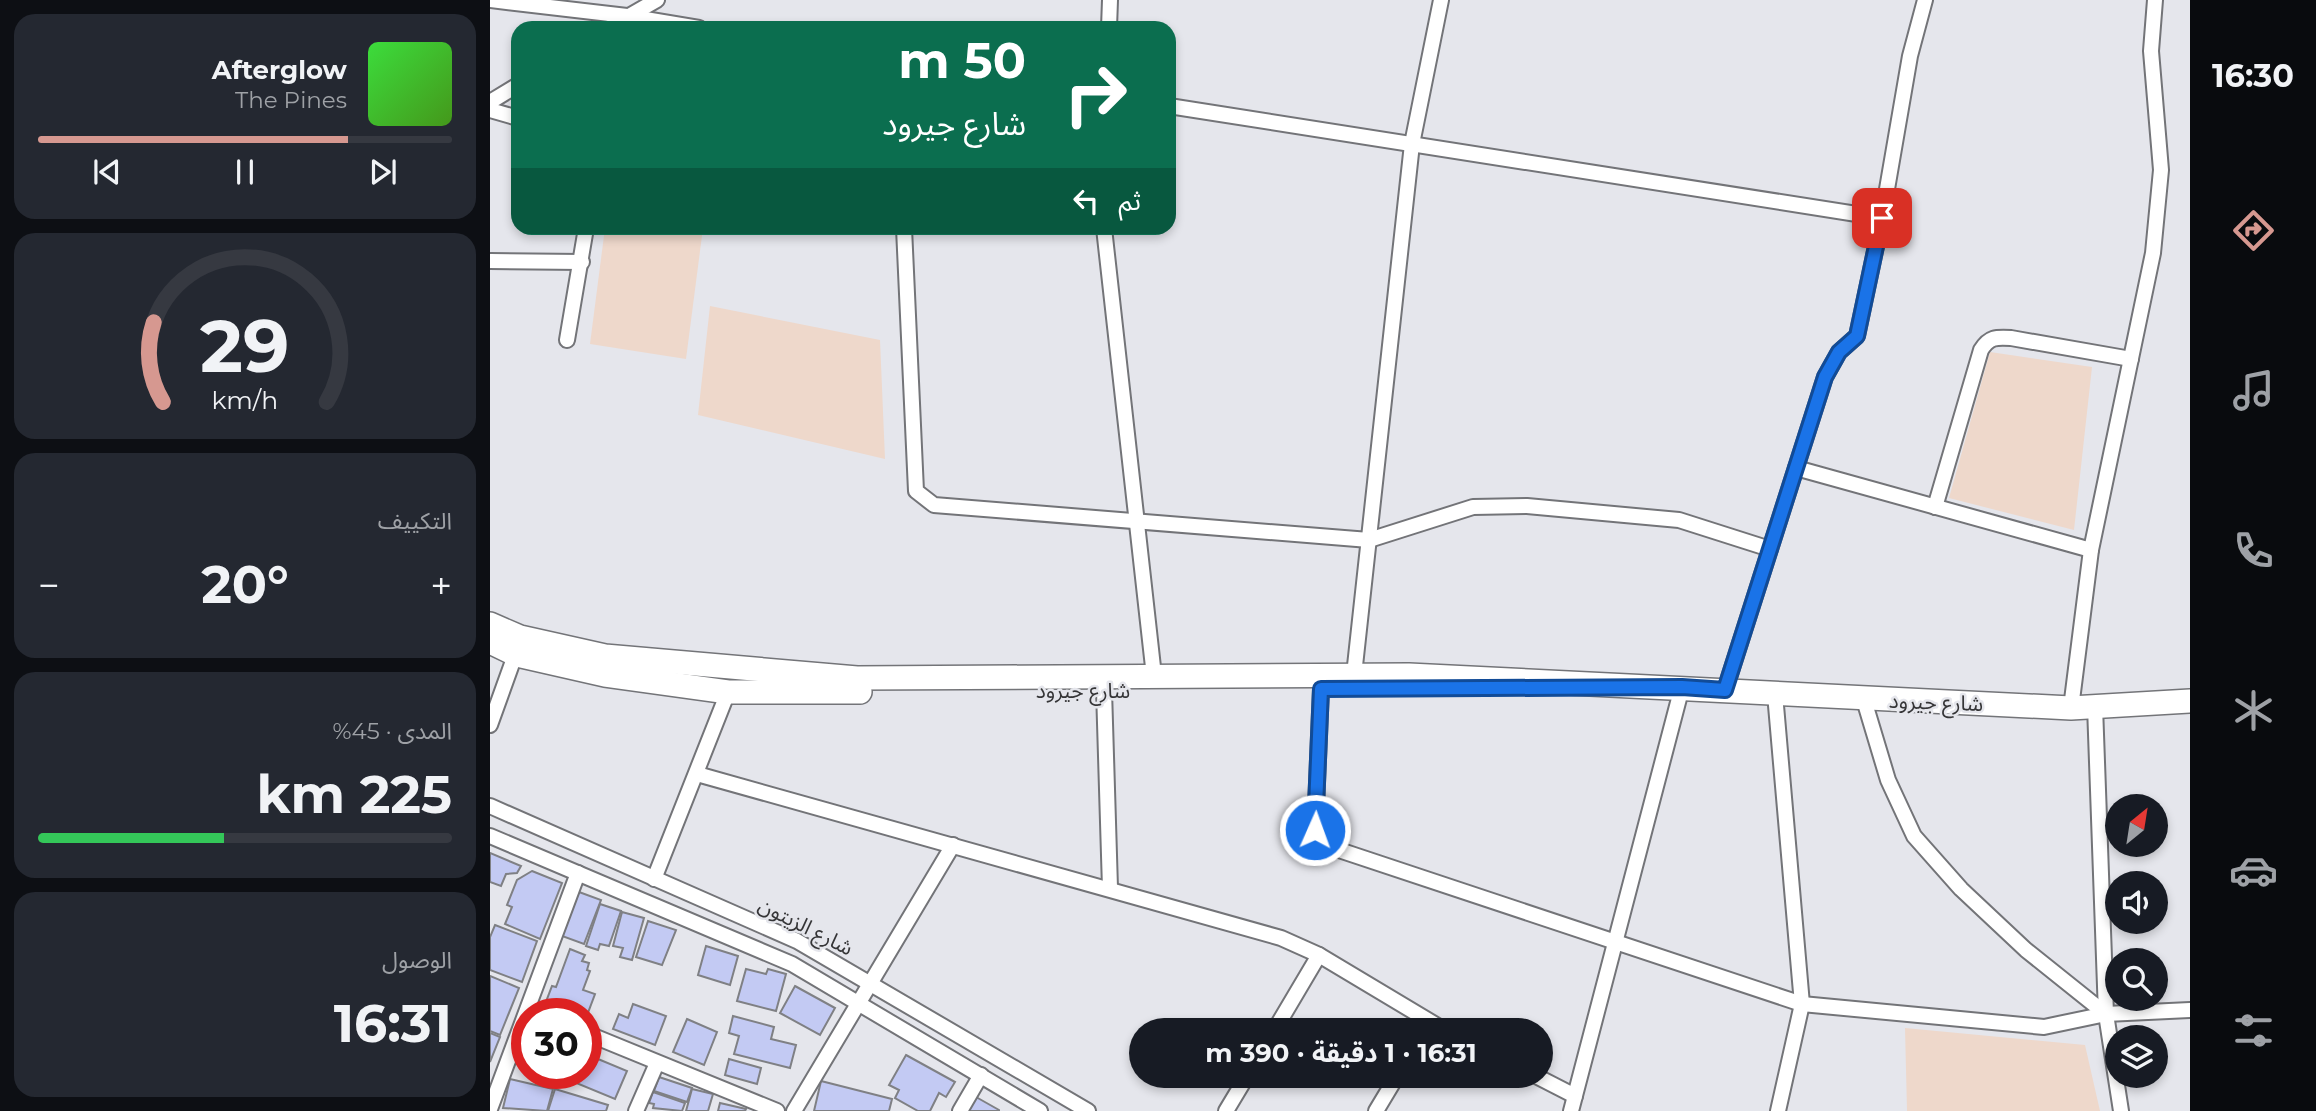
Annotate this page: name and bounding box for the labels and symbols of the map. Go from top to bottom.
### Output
pin [1852,188,1912,248]
street label: شارع جيرود [1036,678,1130,706]
street label: شارع جيرود [1888,688,1984,719]
position arrow [1278,793,1352,867]
north arrow [2105,794,2168,858]
street label: شارع الزيتون [753,891,858,963]
speed limit sign: 30 [511,998,602,1089]

